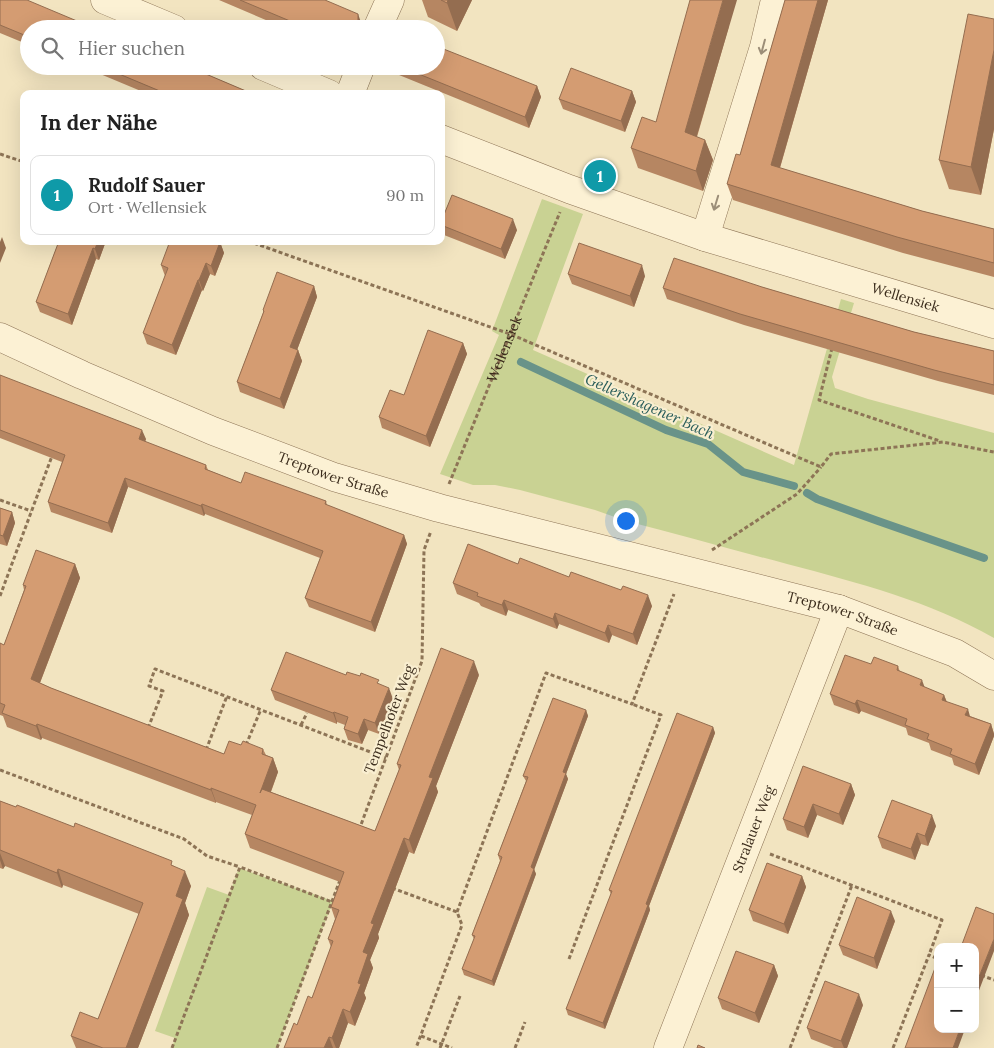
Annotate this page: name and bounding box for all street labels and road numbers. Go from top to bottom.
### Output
street label: Wellensiek [869,279,942,316]
street label: Wellensiek [483,312,526,385]
street label: Treptower Straße [275,447,391,502]
street label: Treptower Straße [785,587,901,640]
street label: Tempelhofer Weg [360,662,418,776]
street label: Stralauer Weg [728,783,778,875]

